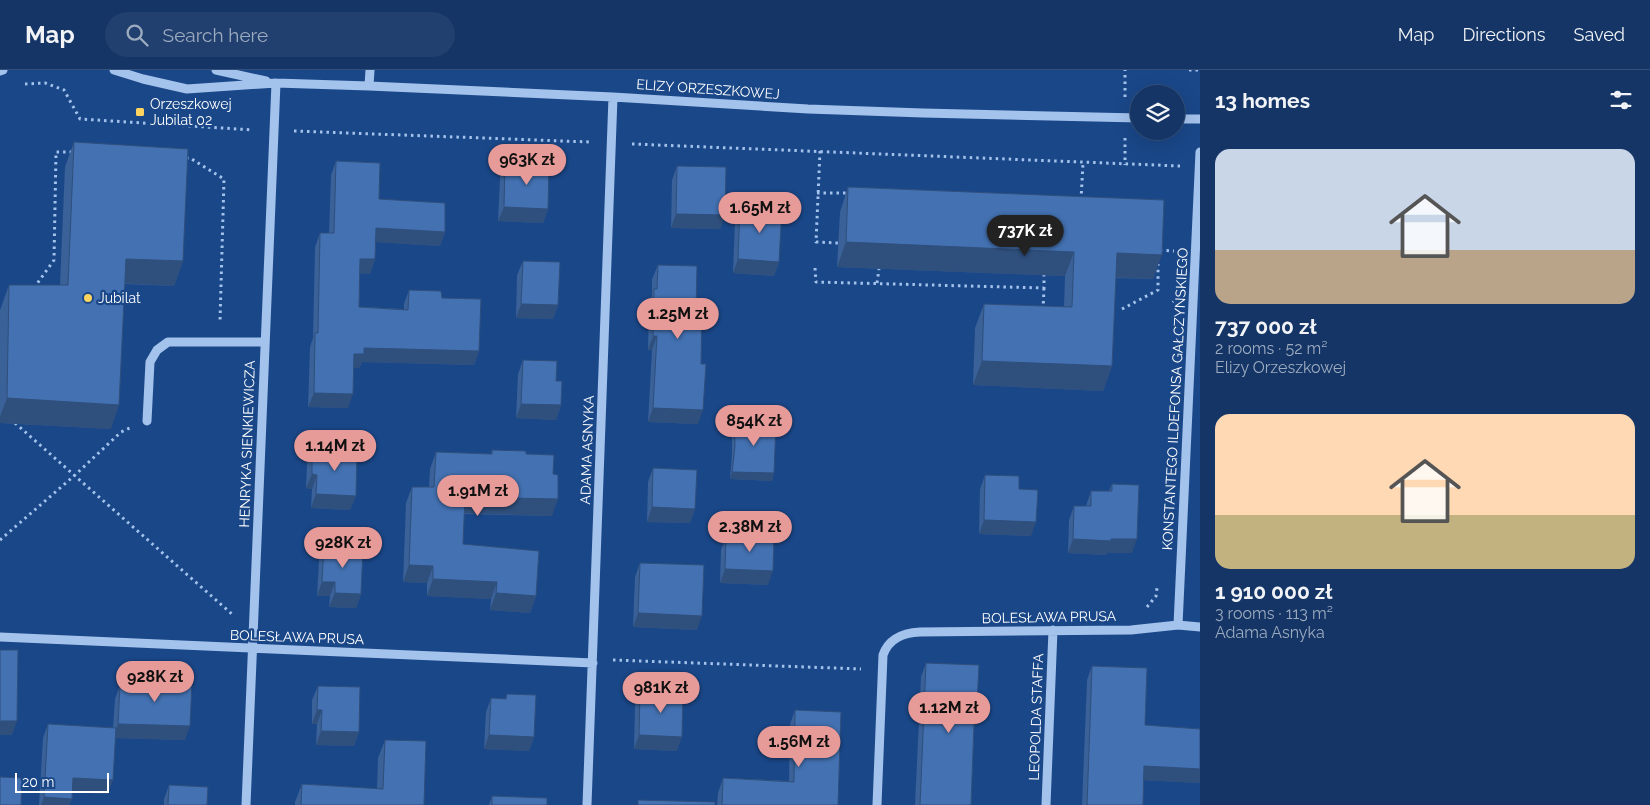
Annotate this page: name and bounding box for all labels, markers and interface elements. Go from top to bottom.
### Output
search box [105,12,455,57]
text: Map [25,20,75,49]
icon: search [123,21,151,49]
text: Search here [163,24,268,46]
text: Map [1398,24,1434,45]
text: Directions [1462,24,1546,45]
text: Saved [1574,24,1625,45]
street label: ELIZY ORZESZKOWEJ [636,76,780,102]
map controls [1130,85,1185,140]
button: layers [1130,85,1185,140]
icon: filters [1607,86,1635,114]
text: 13 homes [1215,88,1310,113]
place label: Orzeszkowej Jubilat 02 [150,96,232,128]
marker: Orzeszkowej Jubilat 02 [134,106,146,118]
pin: 963K zł [481,144,573,186]
text: 963K zł [499,150,555,169]
icon: home [1380,181,1470,271]
pin: 1.65M zł [708,191,812,234]
text: 1.65M zł [729,198,791,217]
pin: 737K zł [979,214,1071,257]
text: 737K zł [998,221,1052,240]
street label: KONSTANTEGO ILDEFONSA GAŁCZYŃSKIEGO [1158,247,1191,551]
place label: Jubilat [98,290,141,306]
marker: Jubilat [82,292,94,304]
pin: 1.25M zł [626,298,730,340]
text: 1.25M zł [648,304,708,323]
text: 737 000 zł [1215,314,1317,339]
text: 2 rooms · 52 m² [1215,339,1327,358]
text: Elizy Orzeszkowej [1215,358,1346,377]
street label: HENRYKA SIENKIEWICZA [236,360,258,528]
street label: ADAMA ASNYKA [577,395,597,505]
pin: 854K zł [708,404,800,447]
text: 854K zł [726,411,782,430]
pin: 1.14M zł [283,430,387,472]
text: 1.14M zł [305,436,365,455]
icon: home [1380,446,1470,536]
pin: 1.91M zł [426,474,530,517]
text: 1.91M zł [448,481,508,500]
pin: 2.38M zł [698,510,802,553]
text: 2.38M zł [719,517,781,536]
pin: 928K zł [297,526,389,569]
text: 928K zł [315,533,371,552]
text: 1 910 000 zł [1215,579,1332,604]
text: 3 rooms · 113 m² [1215,604,1333,623]
street label: BOLESŁAWA PRUSA [982,608,1117,626]
text: Adama Asnyka [1215,623,1325,642]
street label: BOLESŁAWA PRUSA [230,627,365,647]
street label: LEOPOLDA STAFFA [1026,653,1046,781]
pin: 928K zł [109,660,201,703]
text: 928K zł [127,667,183,686]
pin: 981K zł [615,672,707,714]
text: 981K zł [634,678,688,697]
pin: 1.12M zł [897,692,1001,734]
text: 1.12M zł [919,698,979,717]
pin: 1.56M zł [747,726,851,768]
text: 1.56M zł [768,732,830,751]
scale bar [15,770,109,793]
text: 20 m [22,774,54,790]

